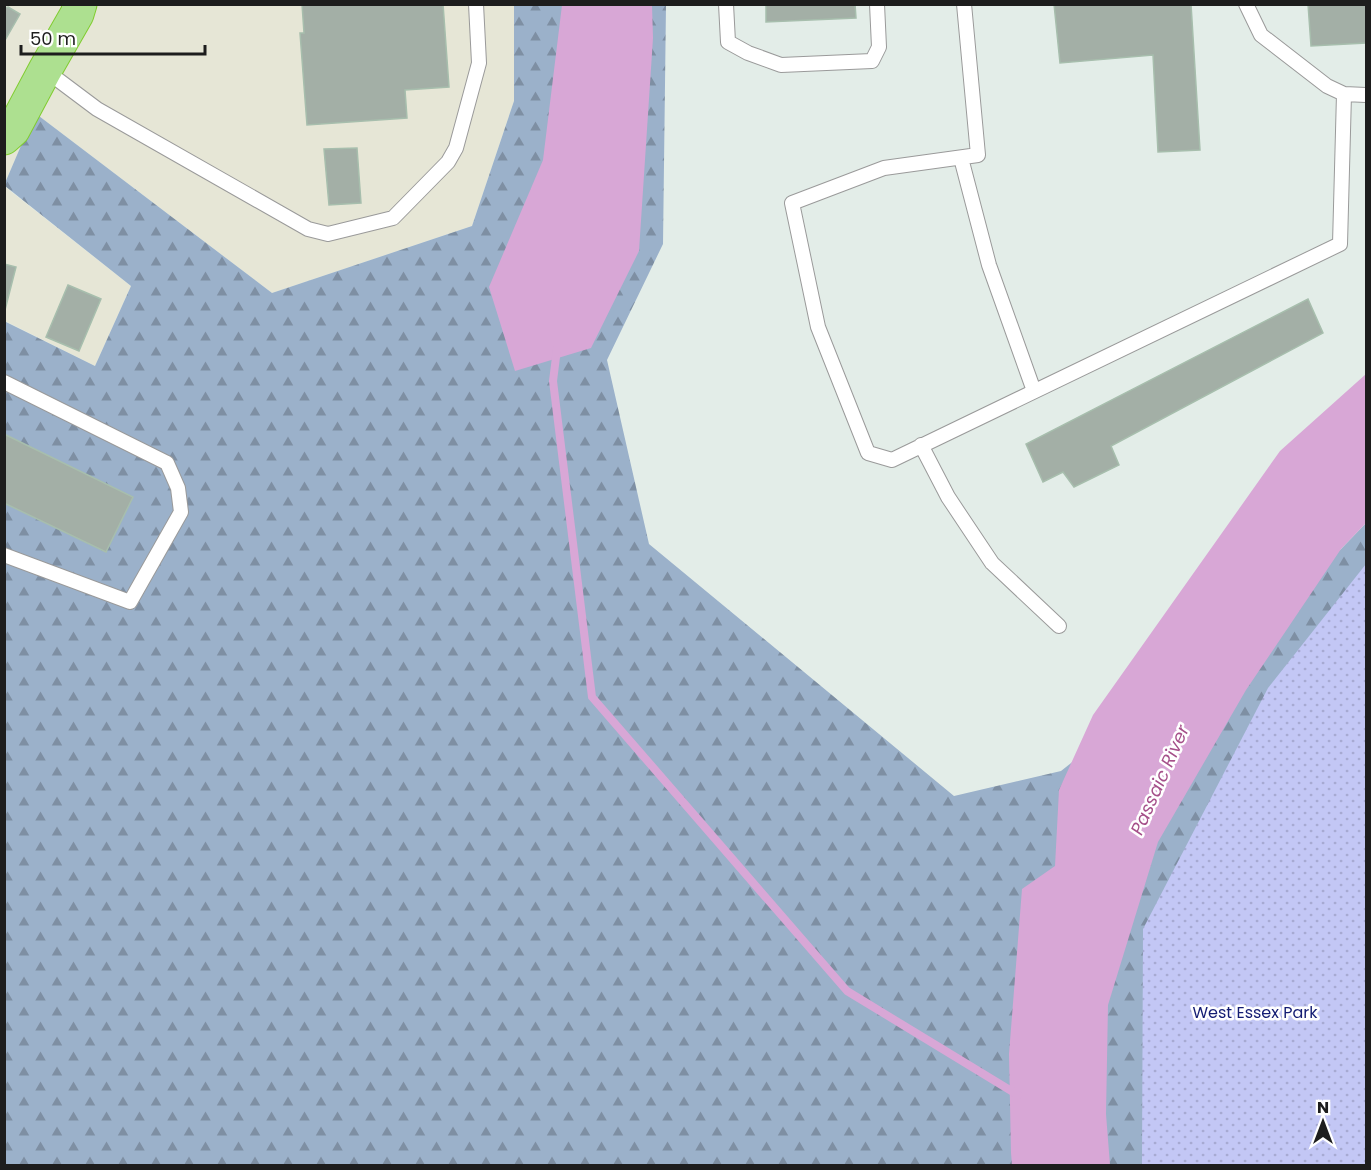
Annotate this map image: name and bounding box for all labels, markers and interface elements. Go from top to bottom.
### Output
scale bar [21,18,206,56]
text: 50 m [30,26,76,51]
water label: Passaic River [1124,720,1195,839]
park label: West Essex Park [1192,1001,1318,1024]
north arrow [1293,1092,1353,1152]
text: N [1317,1096,1329,1119]

